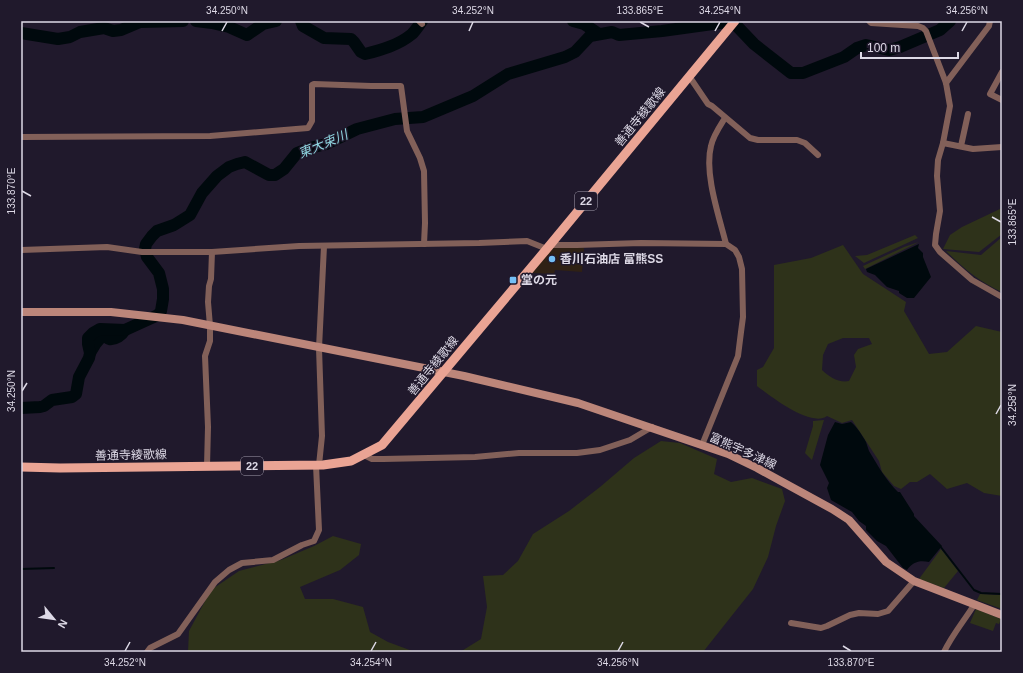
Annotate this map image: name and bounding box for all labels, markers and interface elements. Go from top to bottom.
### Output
text: 34.250°N [206,5,248,16]
text: 34.252°N [452,5,494,16]
text: 133.865°E [617,5,664,16]
text: 34.254°N [699,5,741,16]
text: 34.256°N [946,5,988,16]
scale bar [861,34,958,60]
text: 100 m [867,41,900,55]
street label: 善通寺綾歌線 [612,85,668,149]
water label: 東大束川 [296,126,352,161]
text: 133.870°E [6,167,17,214]
road number: 22 [575,192,597,210]
text: 133.865°E [1007,198,1018,245]
place label: 香川石油店 富熊SS [560,252,663,266]
marker: 香川石油店 富熊SS [547,254,557,264]
place label: 堂の元 [521,273,557,287]
marker: 堂の元 [508,275,518,285]
street label: 善通寺綾歌線 [405,334,461,398]
text: 34.250°N [6,370,17,412]
text: 34.258°N [1007,384,1018,426]
street label: 富熊宇多津線 [707,430,779,472]
street label: 善通寺綾歌線 [95,447,167,463]
road number: 22 [241,457,263,475]
north arrow [34,599,74,639]
text: N [56,617,70,630]
text: 34.252°N [104,657,146,668]
text: 34.254°N [350,657,392,668]
text: 34.256°N [597,657,639,668]
text: 133.870°E [828,657,875,668]

